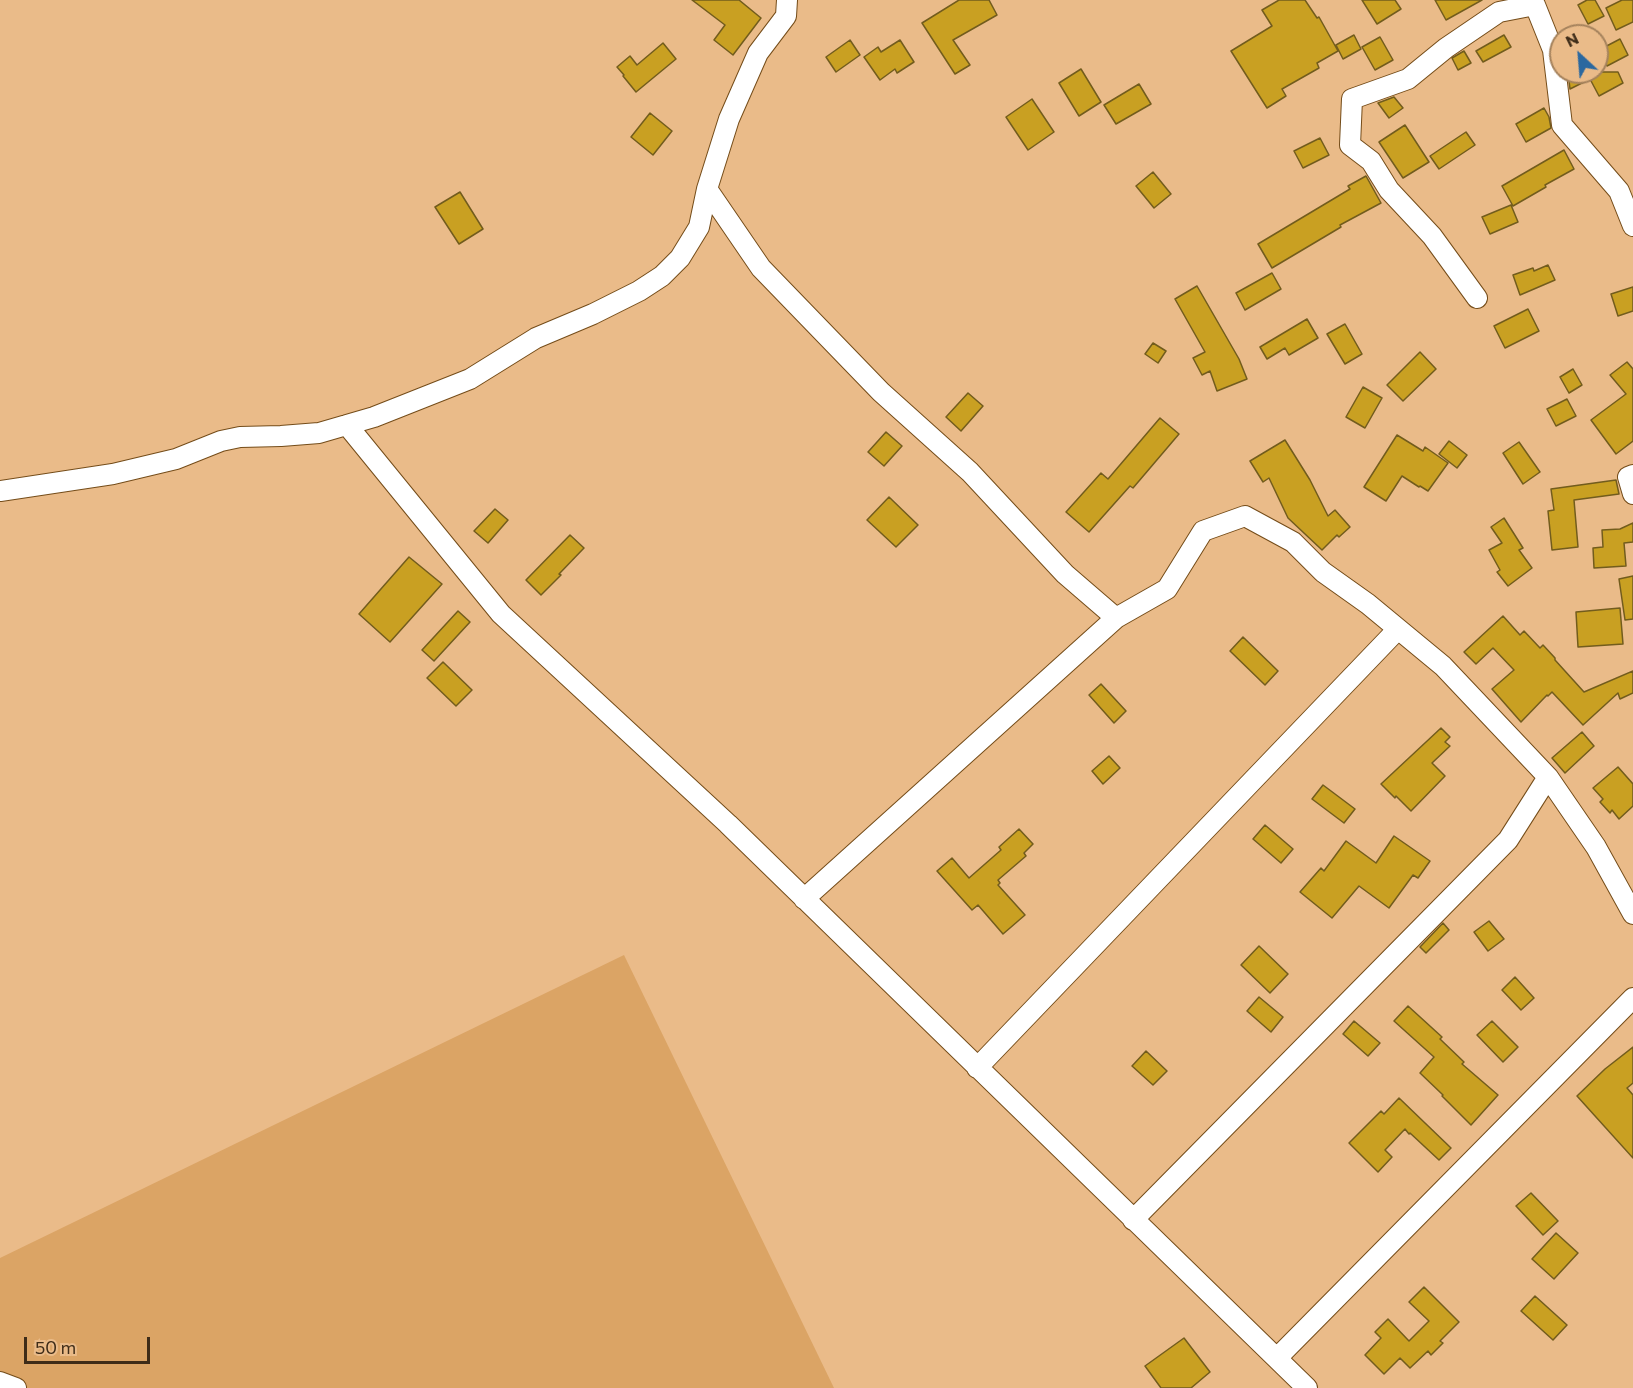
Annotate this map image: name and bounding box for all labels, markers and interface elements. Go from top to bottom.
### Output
north arrow [1549,24,1609,84]
text: N [1562,28,1581,50]
scale bar [27,1325,153,1363]
text: 50 m [35,1336,76,1358]

